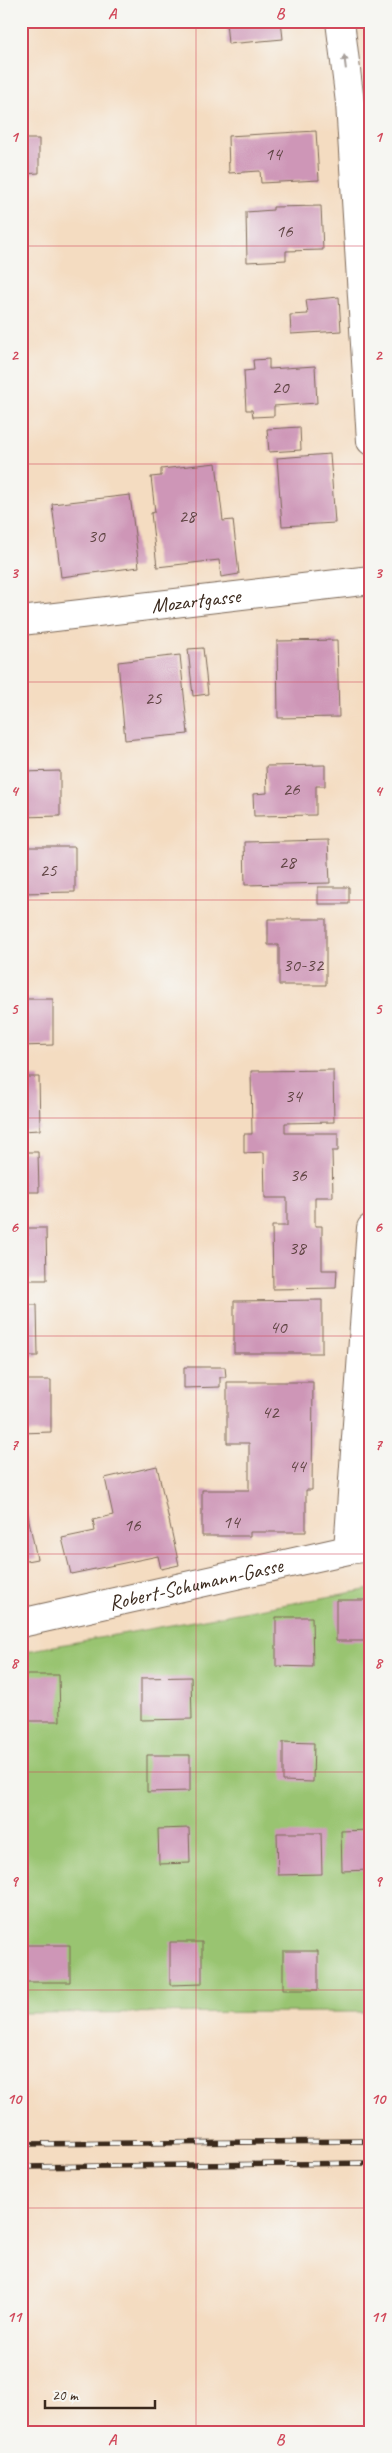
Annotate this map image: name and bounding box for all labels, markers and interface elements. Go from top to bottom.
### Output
text: A [108,4,118,24]
text: B [276,4,286,24]
one-way arrow [341,54,349,70]
text: 1 [10,127,19,147]
text: 1 [374,127,383,147]
house number: 14 [264,142,284,166]
house number: 16 [275,219,294,243]
text: 2 [10,345,19,365]
text: 2 [374,345,383,365]
house number: 20 [271,375,290,399]
house number: 28 [178,504,198,528]
house number: 30 [87,524,106,548]
text: 3 [10,563,19,583]
text: 3 [374,563,383,583]
street label: Mozartgasse [150,582,244,619]
house number: 25 [144,686,163,710]
house number: 26 [282,777,301,801]
text: 4 [10,781,19,801]
text: 4 [374,781,383,801]
house number: 28 [278,850,298,874]
house number: 25 [39,858,58,882]
house number: 30-32 [283,953,325,977]
text: 5 [11,999,20,1019]
text: 5 [375,999,384,1019]
house number: 34 [284,1084,304,1108]
house number: 36 [289,1163,308,1187]
text: 6 [10,1217,19,1237]
text: 6 [374,1217,383,1237]
house number: 38 [288,1236,308,1260]
house number: 40 [269,1315,288,1339]
house number: 42 [261,1400,280,1424]
text: 7 [10,1435,19,1455]
text: 7 [374,1435,383,1455]
house number: 44 [288,1454,308,1478]
house number: 14 [222,1510,242,1534]
house number: 16 [123,1513,142,1537]
street label: Robert-Schumann-Gasse [107,1552,286,1616]
text: 8 [10,1653,19,1673]
text: 8 [374,1653,383,1673]
text: 9 [10,1871,19,1891]
text: 9 [374,1871,383,1891]
text: 10 [7,2089,23,2109]
text: 10 [371,2089,387,2109]
text: 11 [7,2307,23,2327]
text: 11 [371,2307,387,2327]
scale bar [45,2378,155,2410]
text: 20 m [52,2386,79,2405]
text: A [108,2430,118,2450]
text: B [276,2430,286,2450]

